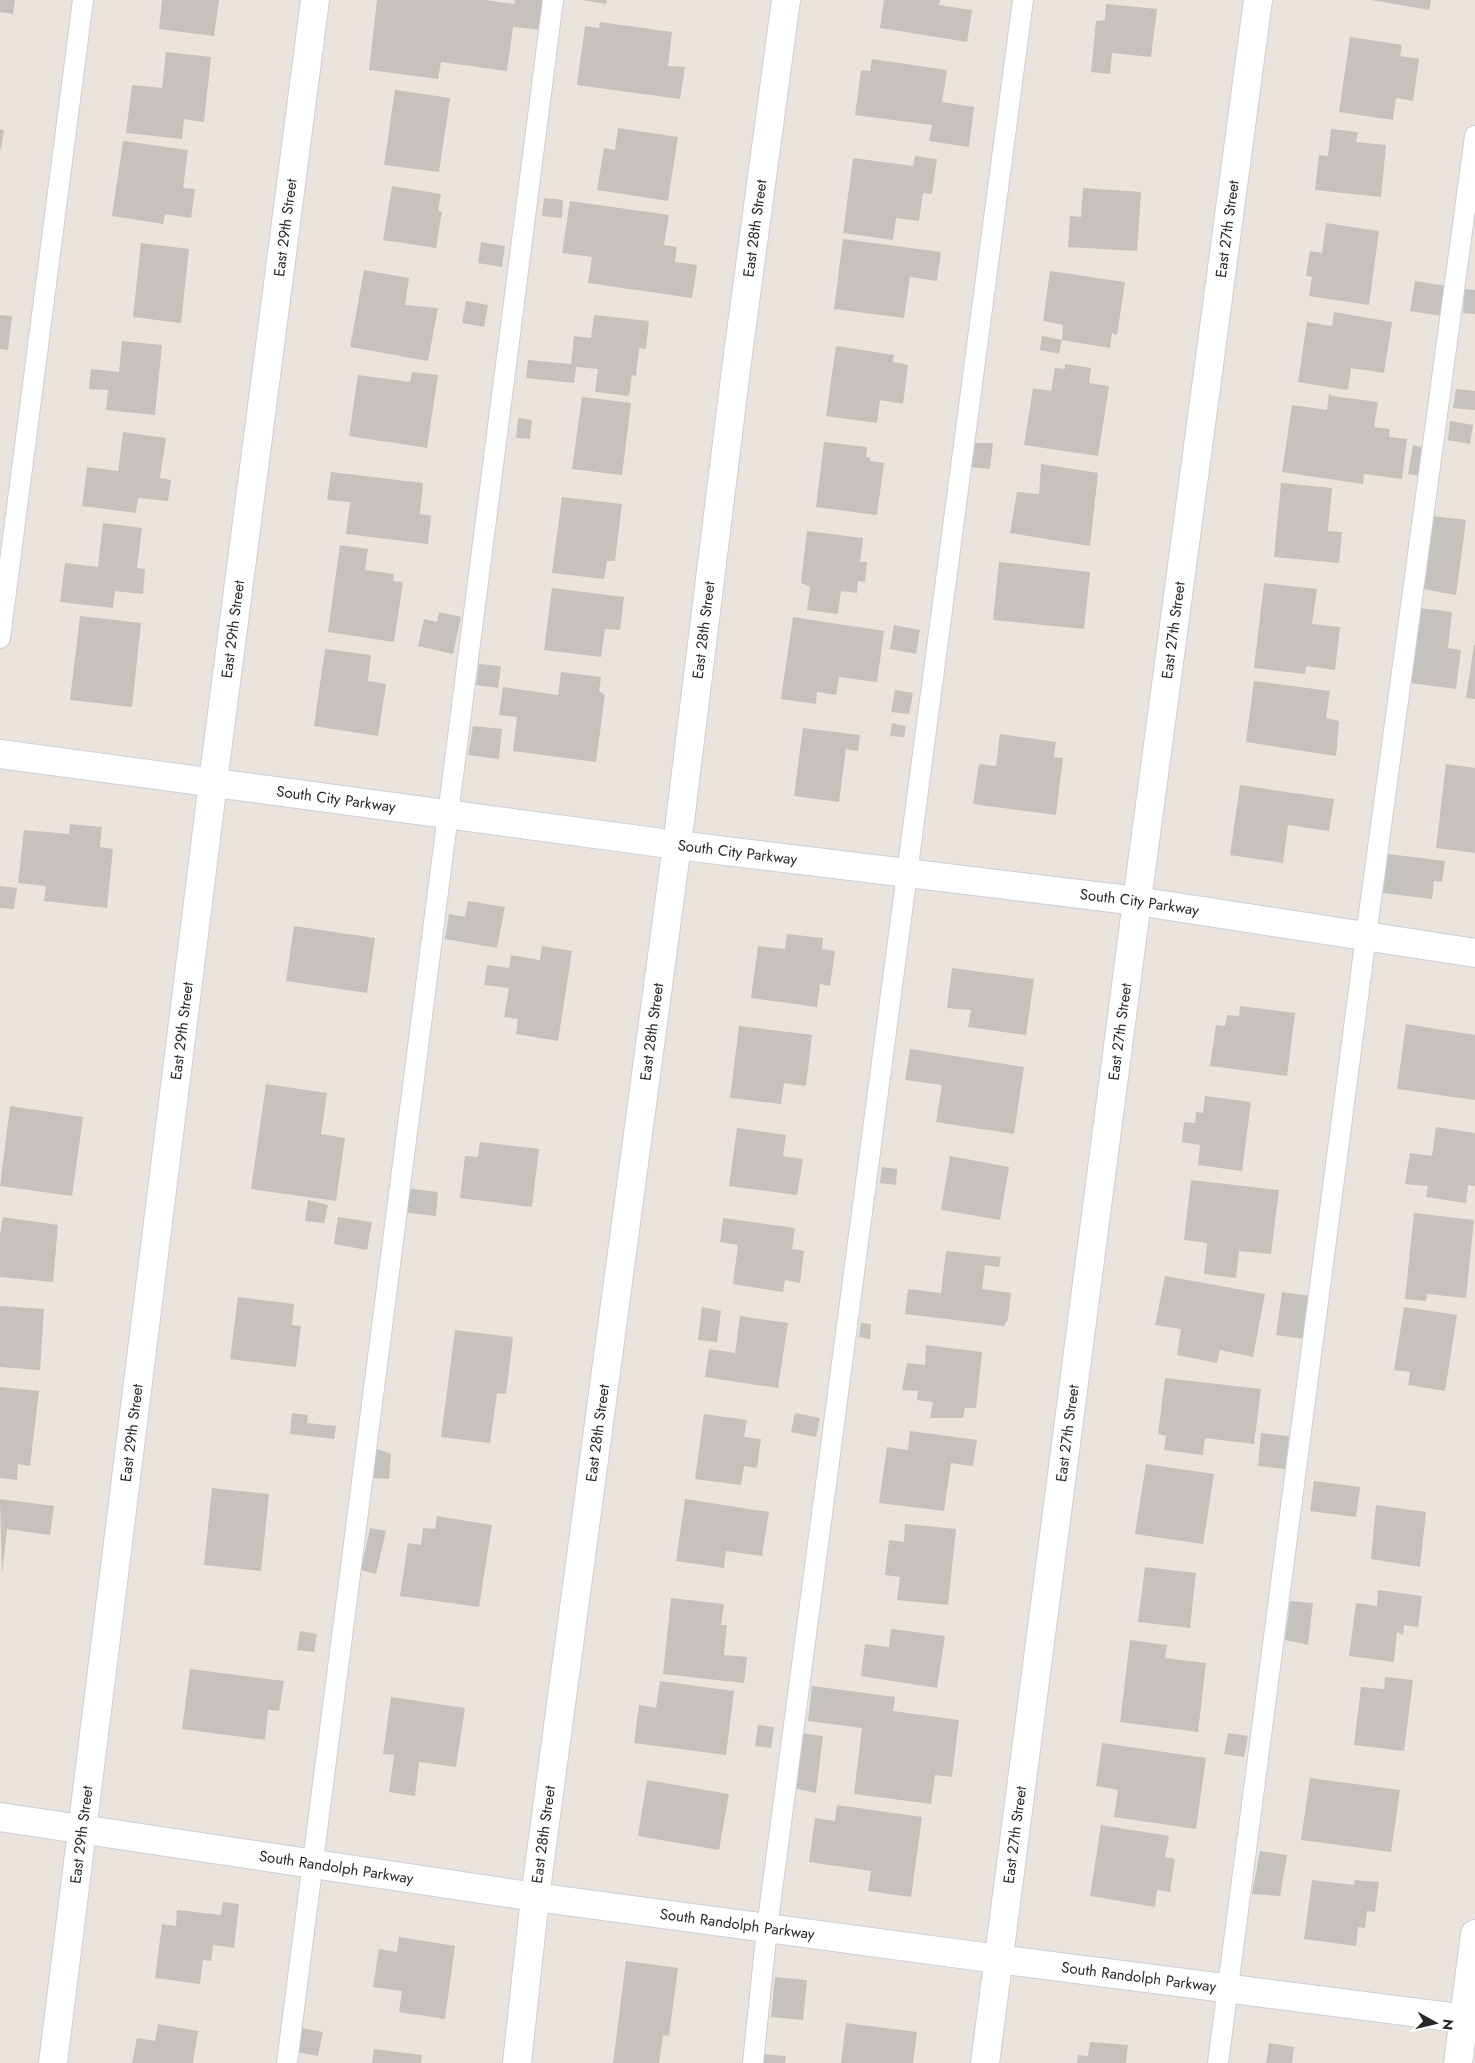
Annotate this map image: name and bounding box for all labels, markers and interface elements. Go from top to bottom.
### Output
street label: East 29th Street [268,177,303,278]
street label: East 28th Street [738,178,773,279]
street label: East 27th Street [1210,179,1245,279]
street label: East 29th Street [216,579,250,680]
street label: East 28th Street [687,580,721,680]
street label: East 27th Street [1156,580,1191,680]
street label: South City Parkway [275,780,397,818]
street label: South City Parkway [676,834,799,871]
street label: South City Parkway [1079,883,1201,921]
street label: East 29th Street [165,980,199,1081]
street label: East 28th Street [634,981,669,1082]
street label: East 27th Street [1103,981,1137,1082]
street label: East 29th Street [115,1382,149,1483]
street label: East 28th Street [580,1383,615,1483]
street label: East 27th Street [1050,1383,1085,1483]
street label: East 29th Street [64,1784,99,1885]
street label: East 28th Street [526,1784,561,1885]
street label: East 27th Street [998,1785,1032,1885]
street label: South Randolph Parkway [258,1845,415,1890]
street label: South Randolph Parkway [658,1903,816,1945]
street label: South Randolph Parkway [1060,1956,1218,1998]
north arrow [1410,1998,1460,2048]
text: N [1437,2018,1459,2032]

